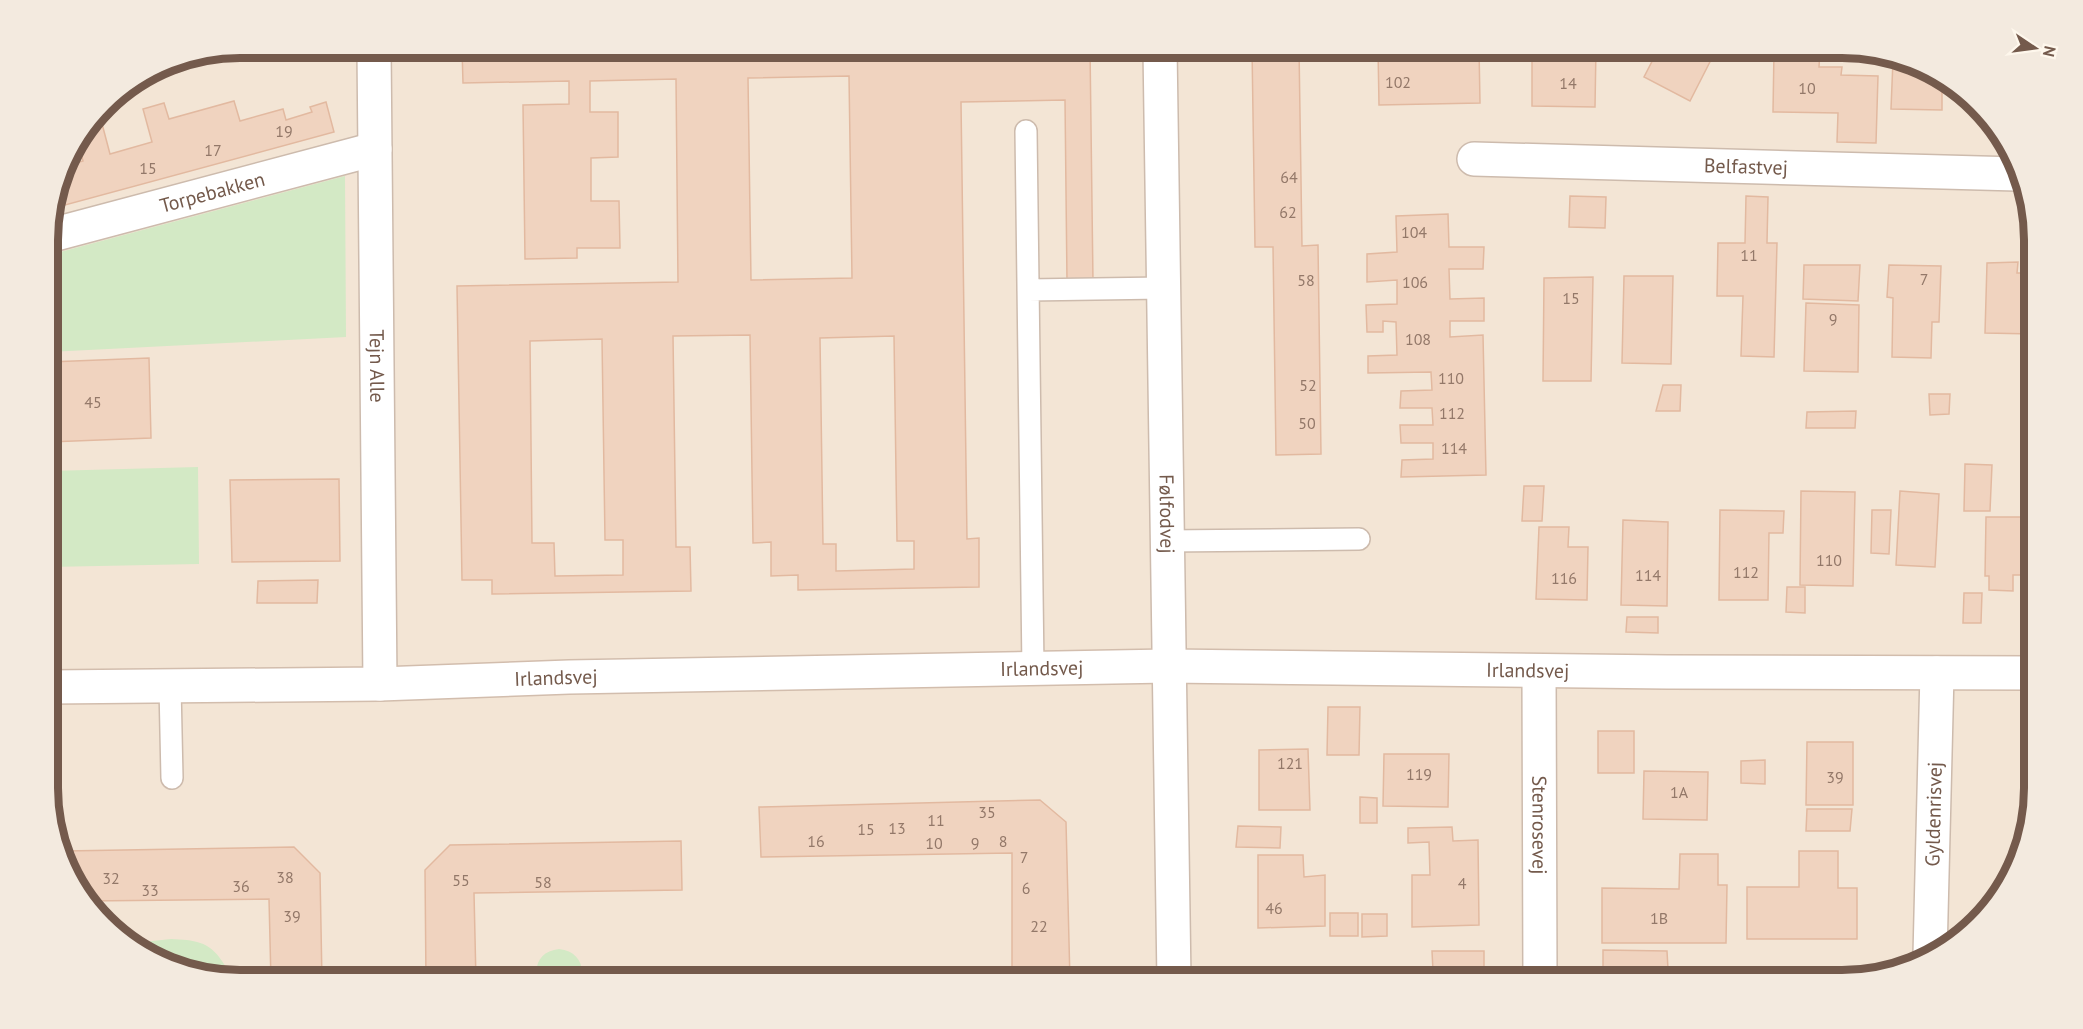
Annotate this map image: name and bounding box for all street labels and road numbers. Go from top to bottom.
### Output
street label: Belfastvej [1703,152,1788,181]
street label: Torpebakken [157,166,268,219]
street label: Tejn Alle [364,329,390,403]
street label: Følfodvej [1153,474,1181,554]
street label: Irlandsvej [1000,655,1084,682]
street label: Irlandsvej [1486,657,1570,684]
street label: Irlandsvej [514,663,598,692]
street label: Gyldenrisvej [1919,761,1948,867]
street label: Stenrosevej [1526,775,1553,875]

